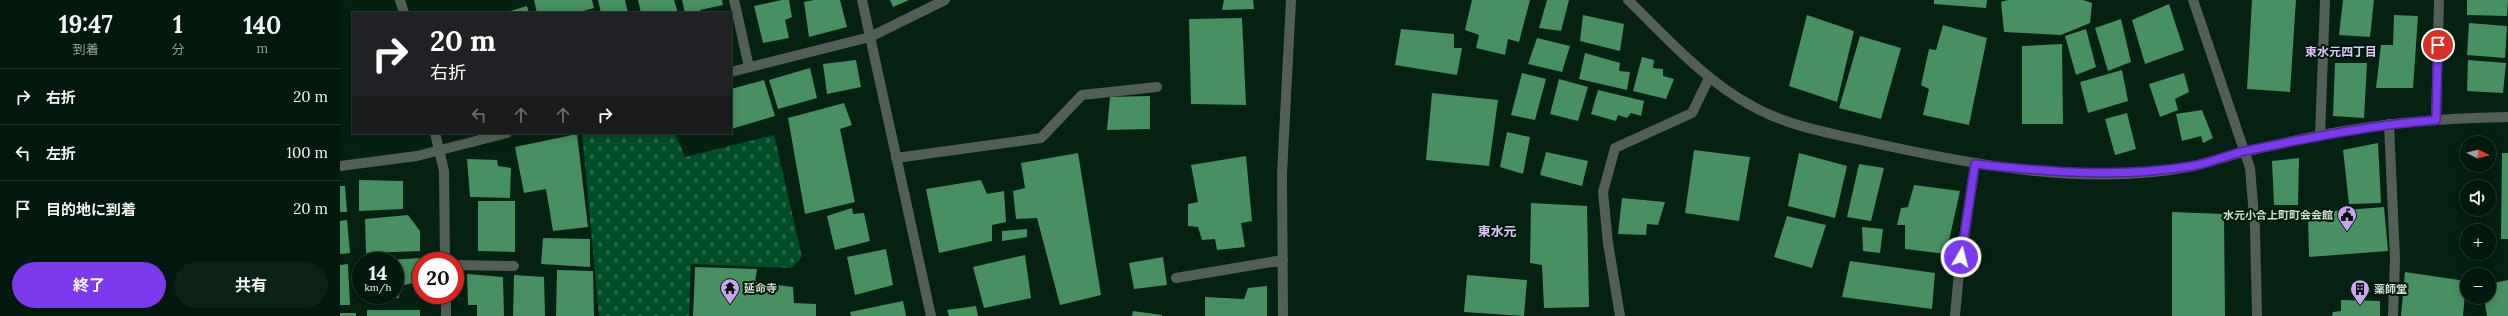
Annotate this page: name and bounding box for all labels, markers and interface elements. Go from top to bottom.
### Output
text: 19:47 [59,9,113,40]
text: 1 [173,9,183,40]
text: 140 [243,10,281,41]
text: 20 m [430,23,496,59]
icon: right [364,28,416,80]
pin [2421,28,2455,62]
icon: arrive [2427,34,2449,56]
text: m [256,40,268,57]
text: 到着 [73,41,99,58]
text: 分 [171,41,184,58]
district label: 東水元四丁目 [2305,44,2377,59]
text: 右折 [430,61,466,84]
icon: right [12,86,34,108]
text: 20 m [293,87,328,106]
text: 右折 [46,88,76,107]
icon: left [468,104,490,126]
icon: ahead [510,104,532,126]
icon: ahead [552,104,574,126]
icon: right [594,104,616,126]
north arrow [2460,136,2496,172]
map controls [2460,136,2496,304]
icon: left [12,142,34,164]
text: 100 m [287,143,328,162]
text: 左折 [46,144,76,163]
button: sound [2460,180,2496,216]
icon: arrive [12,198,34,220]
text: 20 m [293,199,328,218]
text: 目的地に到着 [46,200,136,219]
public building icon: 水元小合上町町会会館 [2336,204,2358,232]
place label: 水元小合上町町会会館 [2223,208,2333,222]
district label: 東水元 [1477,223,1517,240]
button: + [2460,224,2496,260]
position arrow [1940,236,1982,278]
speed limit sign: 20 [412,252,464,304]
text: 14 [368,260,388,285]
button: 終了 [12,262,166,308]
button: 共有 [174,262,328,308]
button: − [2460,268,2496,304]
temple icon: 延命寺 [719,277,741,305]
building icon: 薬師堂 [2349,278,2371,306]
text: km/h [364,281,392,294]
place label: 延命寺 [744,281,777,295]
place label: 薬師堂 [2374,282,2407,296]

